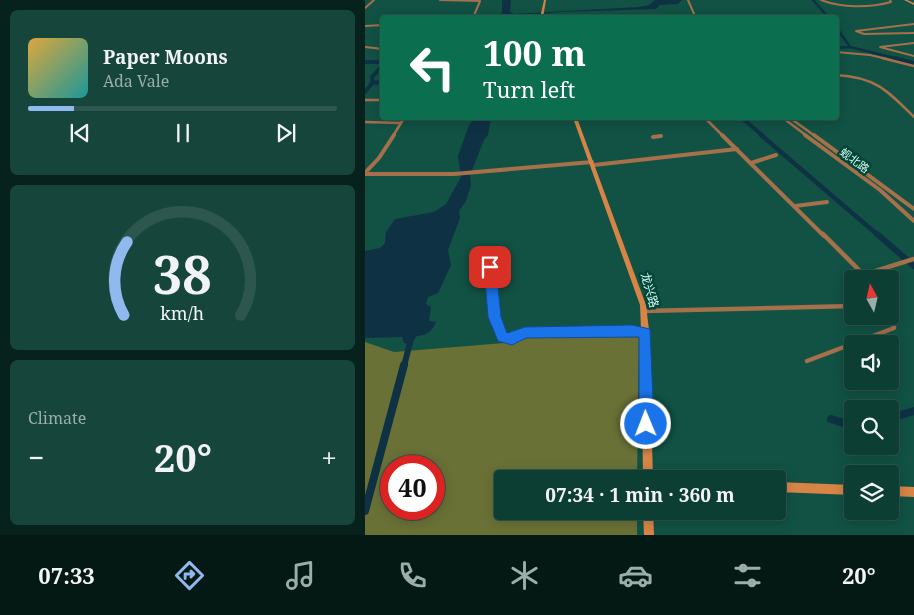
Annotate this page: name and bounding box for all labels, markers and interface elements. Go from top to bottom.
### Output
text: 100 m [483,29,586,76]
icon: left [400,35,465,100]
text: Paper Moons [103,44,228,70]
text: Ada Vale [103,70,169,92]
text: Turn left [483,74,575,104]
icon: previous [66,119,94,147]
icon: pause [169,119,197,147]
icon: next [272,119,300,147]
street label: 蚬北路 [837,144,873,176]
text: 38 [153,238,212,309]
pin [469,246,511,288]
icon: arrive [476,253,504,281]
street label: 龙兴路 [637,270,663,310]
north arrow [844,270,899,325]
map controls [844,270,899,520]
text: km/h [161,301,204,325]
button: sound [844,335,899,390]
position arrow [619,397,671,449]
button: search [844,400,899,455]
text: Climate [28,407,86,429]
text: 20° [154,431,212,483]
text: − [28,438,44,476]
text: + [321,438,337,476]
speed limit sign: 40 [380,455,445,520]
button: layers [844,465,899,520]
text: 07:34 · 1 min · 360 m [545,482,735,508]
icon: directions [172,558,207,593]
icon: music [283,558,318,593]
icon: phone [395,558,430,593]
icon: climate [507,558,542,593]
icon: car [618,558,653,593]
icon: filters [730,558,765,593]
text: 07:33 [38,560,95,590]
text: 20° [842,560,876,590]

